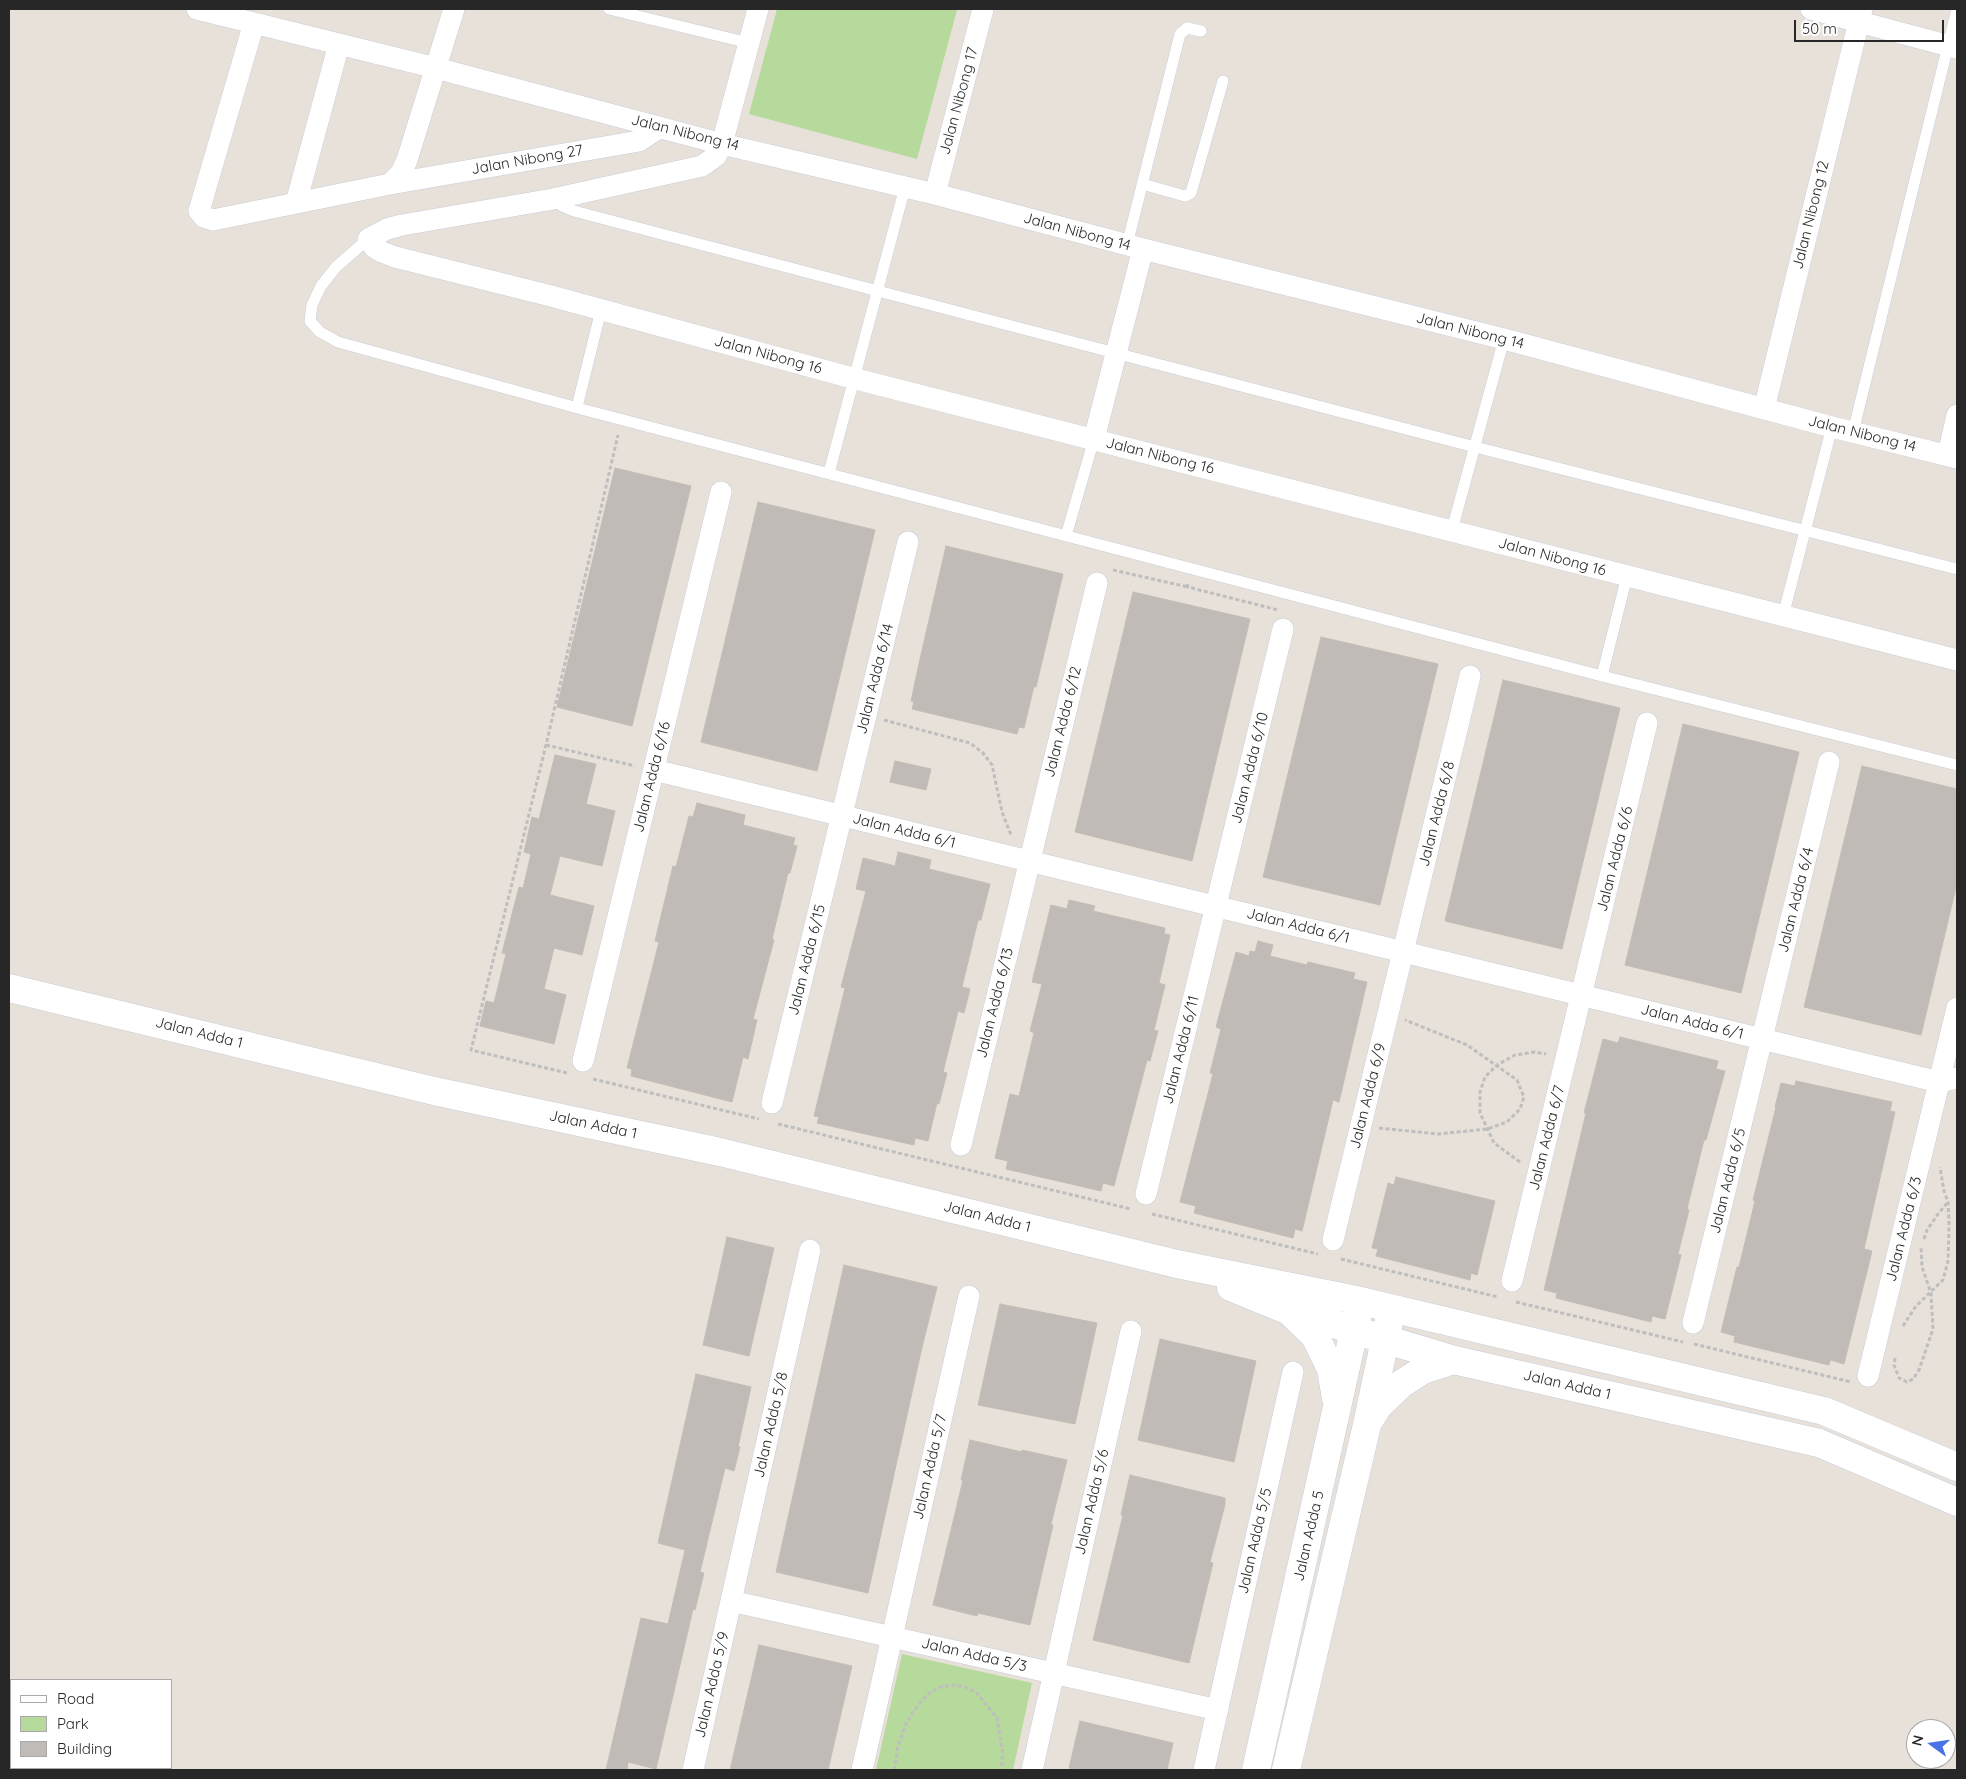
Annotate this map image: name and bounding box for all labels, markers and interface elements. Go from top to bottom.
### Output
scale bar [1796,10,1946,42]
text: 50 m [1802,19,1837,38]
street label: Jalan Nibong 17 [936,45,982,157]
street label: Jalan Nibong 14 [629,111,741,155]
street label: Jalan Nibong 27 [470,141,584,179]
street label: Jalan Nibong 12 [1789,159,1833,271]
street label: Jalan Nibong 14 [1021,209,1133,255]
street label: Jalan Nibong 14 [1414,309,1526,353]
street label: Jalan Nibong 16 [712,332,824,378]
street label: Jalan Nibong 14 [1806,412,1918,456]
street label: Jalan Nibong 16 [1104,434,1216,478]
street label: Jalan Nibong 16 [1496,534,1608,580]
street label: Jalan Adda 6/14 [853,622,897,736]
street label: Jalan Adda 6/12 [1041,665,1085,779]
street label: Jalan Adda 6/10 [1227,710,1273,826]
street label: Jalan Adda 6/16 [630,720,674,834]
street label: Jalan Adda 6/8 [1415,759,1459,869]
street label: Jalan Adda 6/6 [1593,804,1637,914]
street label: Jalan Adda 6/1 [851,810,957,852]
street label: Jalan Adda 6/4 [1774,845,1818,955]
street label: Jalan Adda 6/15 [785,903,829,1017]
street label: Jalan Adda 6/1 [1245,905,1351,947]
street label: Jalan Adda 6/13 [973,946,1017,1060]
street label: Jalan Adda 6/11 [1159,994,1203,1106]
street label: Jalan Adda 6/1 [1639,1001,1745,1043]
street label: Jalan Adda 1 [153,1013,245,1053]
street label: Jalan Adda 6/9 [1346,1041,1390,1151]
street label: Jalan Adda 6/7 [1525,1084,1569,1192]
street label: Jalan Adda 1 [547,1107,639,1143]
street label: Jalan Adda 6/5 [1706,1126,1750,1236]
street label: Jalan Adda 6/3 [1882,1175,1926,1283]
street label: Jalan Adda 1 [941,1197,1033,1237]
street label: Jalan Adda 1 [1521,1366,1613,1404]
street label: Jalan Adda 5/8 [750,1370,792,1480]
street label: Jalan Adda 5/7 [909,1412,951,1522]
street label: Jalan Adda 5/6 [1071,1447,1113,1557]
street label: Jalan Adda 5/5 [1234,1486,1276,1596]
street label: Jalan Adda 5 [1290,1489,1328,1583]
street label: Jalan Adda 5/9 [691,1630,733,1740]
street label: Jalan Adda 5/3 [919,1634,1029,1676]
legend [10,1679,172,1769]
text: Road [57,1689,94,1708]
text: Park [57,1714,89,1733]
north arrow [1906,1719,1956,1769]
text: N [1907,1733,1927,1748]
text: Building [57,1739,112,1758]

